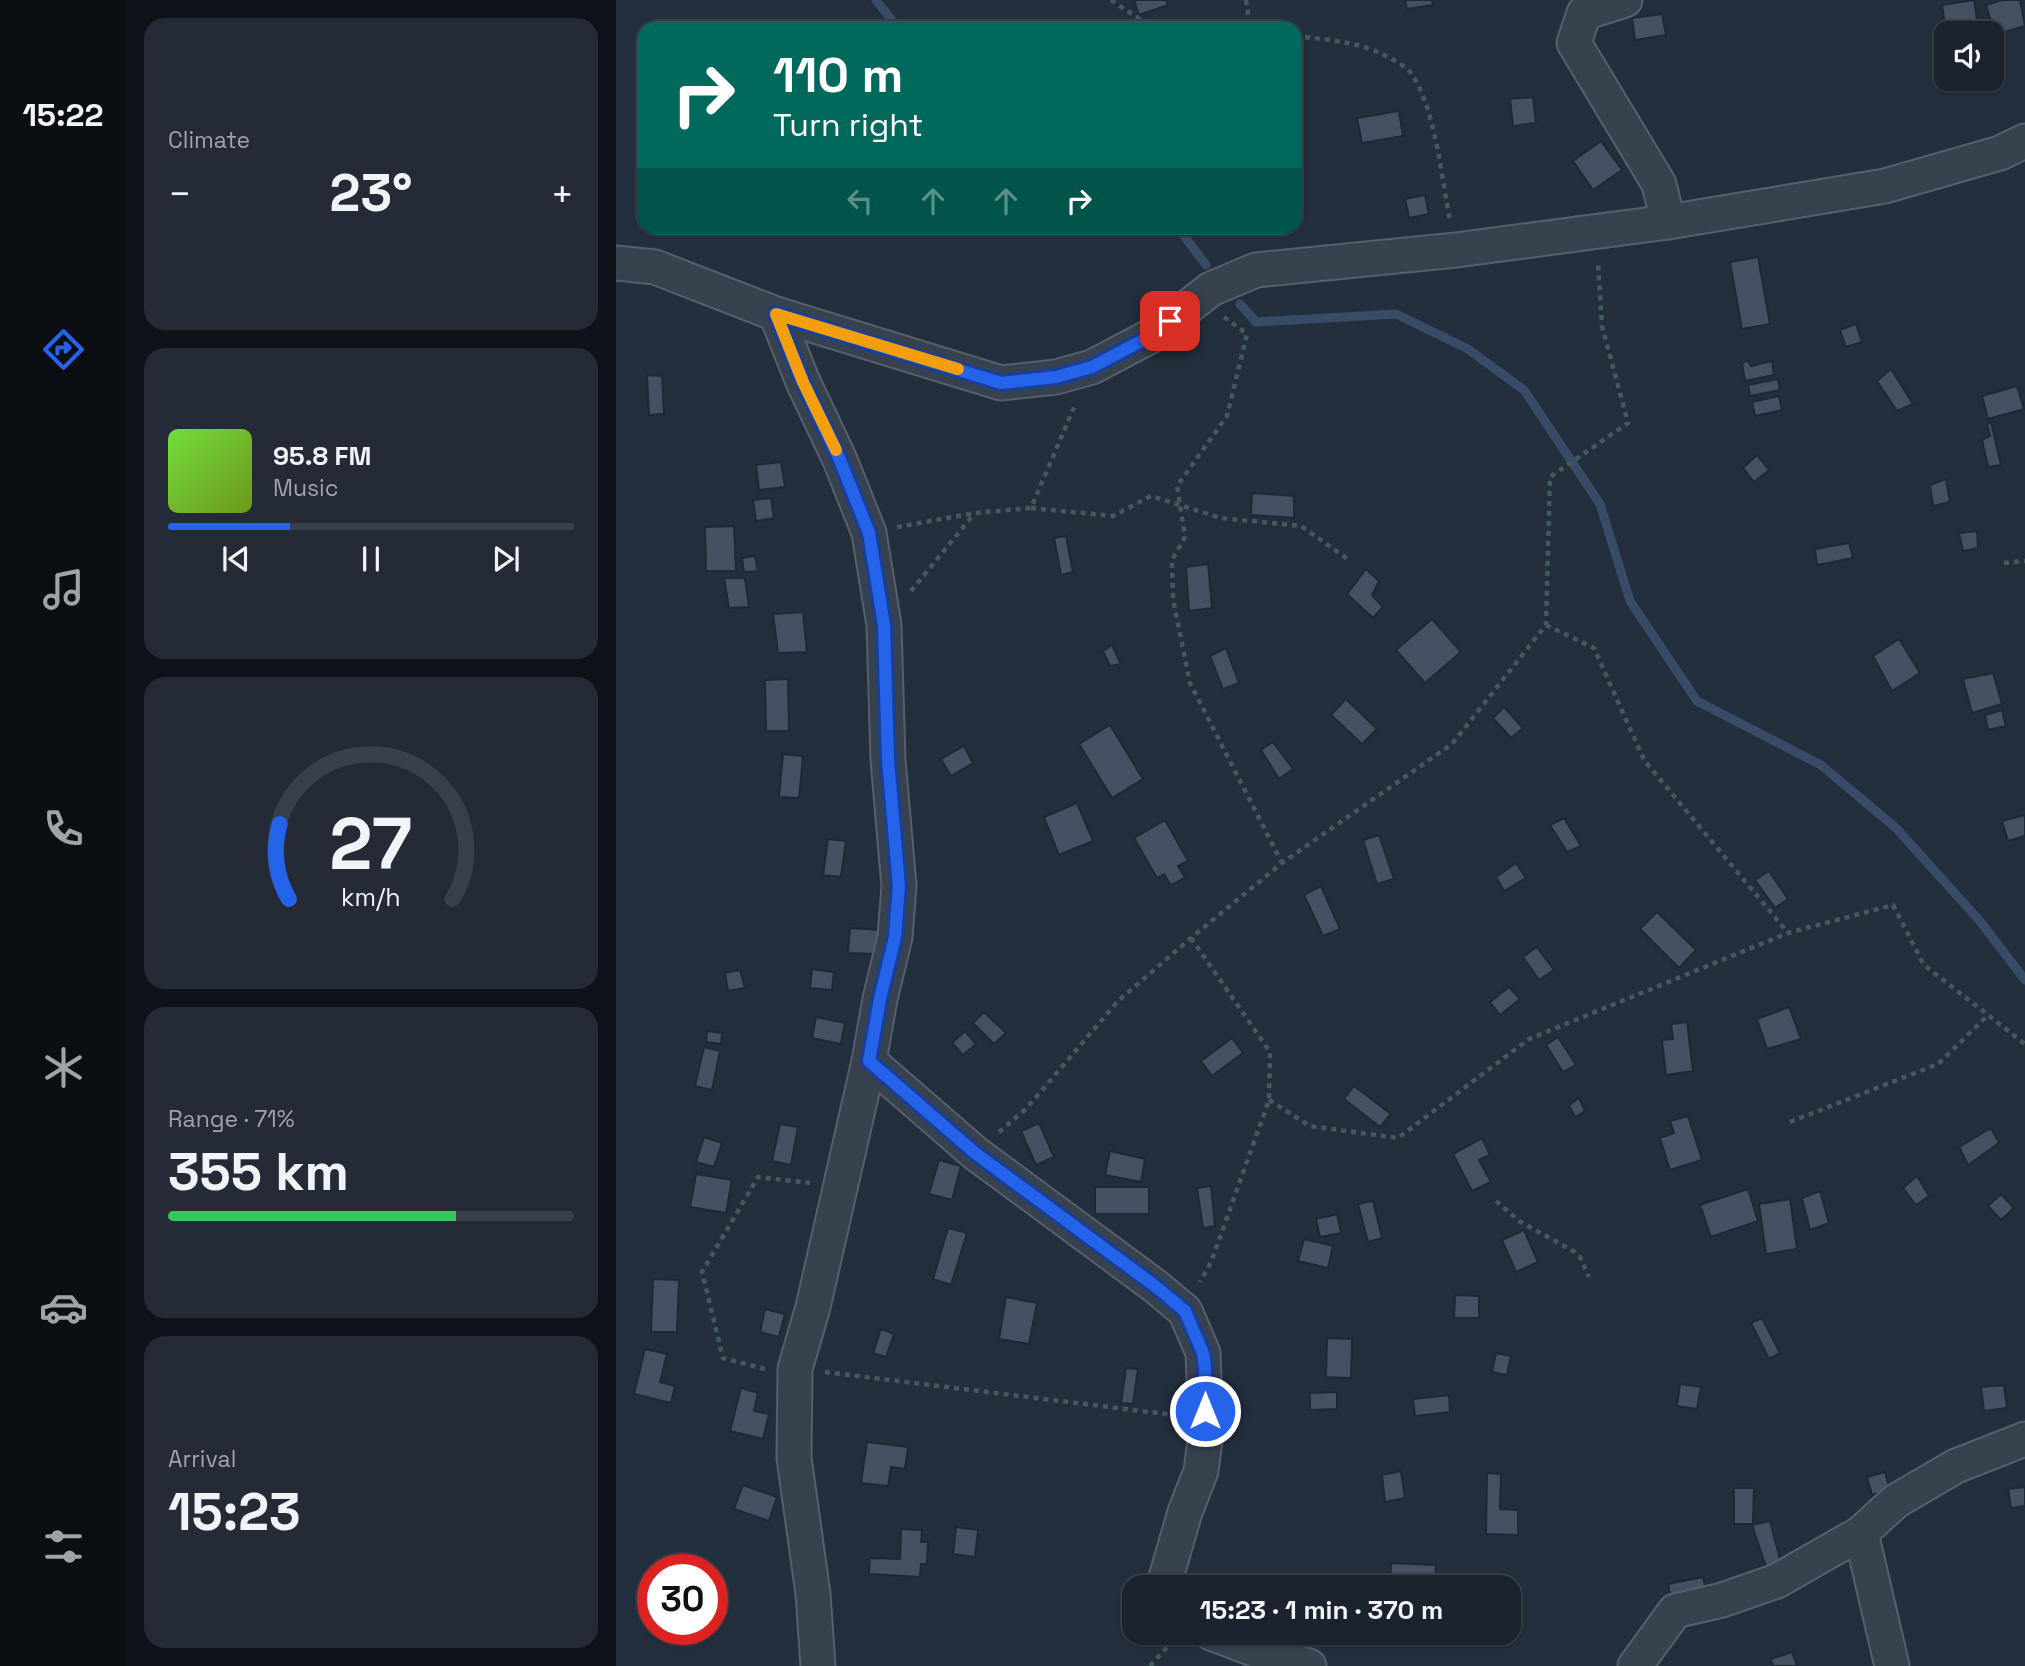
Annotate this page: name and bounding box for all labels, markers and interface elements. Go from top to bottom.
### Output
map controls [1934,21,2004,91]
button: sound [1934,21,2004,91]
text: 110 m [773,44,903,106]
icon: right [658,49,749,140]
text: 15:22 [22,95,104,135]
text: Turn right [773,105,923,145]
text: Climate [168,125,250,155]
text: 23° [330,160,413,226]
text: − [168,170,192,218]
text: + [550,170,574,218]
icon: left [841,182,879,220]
icon: ahead [914,182,952,220]
icon: ahead [987,182,1025,220]
icon: right [1060,182,1098,220]
pin [1140,291,1200,351]
icon: arrive [1151,302,1189,340]
icon: directions [39,325,88,374]
text: 95.8 FM [273,439,371,473]
text: Music [273,473,338,503]
icon: previous [217,540,255,578]
icon: pause [352,540,390,578]
icon: next [487,540,525,578]
icon: music [39,565,88,614]
text: 27 [330,797,412,890]
icon: phone [39,804,88,853]
text: km/h [341,881,401,913]
icon: climate [39,1043,88,1092]
text: Range · 71% [168,1104,294,1134]
text: 355 km [168,1139,349,1205]
icon: car [39,1283,88,1332]
position arrow [1168,1374,1242,1448]
text: Arrival [168,1444,236,1474]
text: 15:23 [168,1479,301,1545]
icon: filters [39,1522,88,1571]
speed limit sign: 30 [637,1554,728,1645]
text: 15:23 · 1 min · 370 m [1200,1593,1443,1627]

